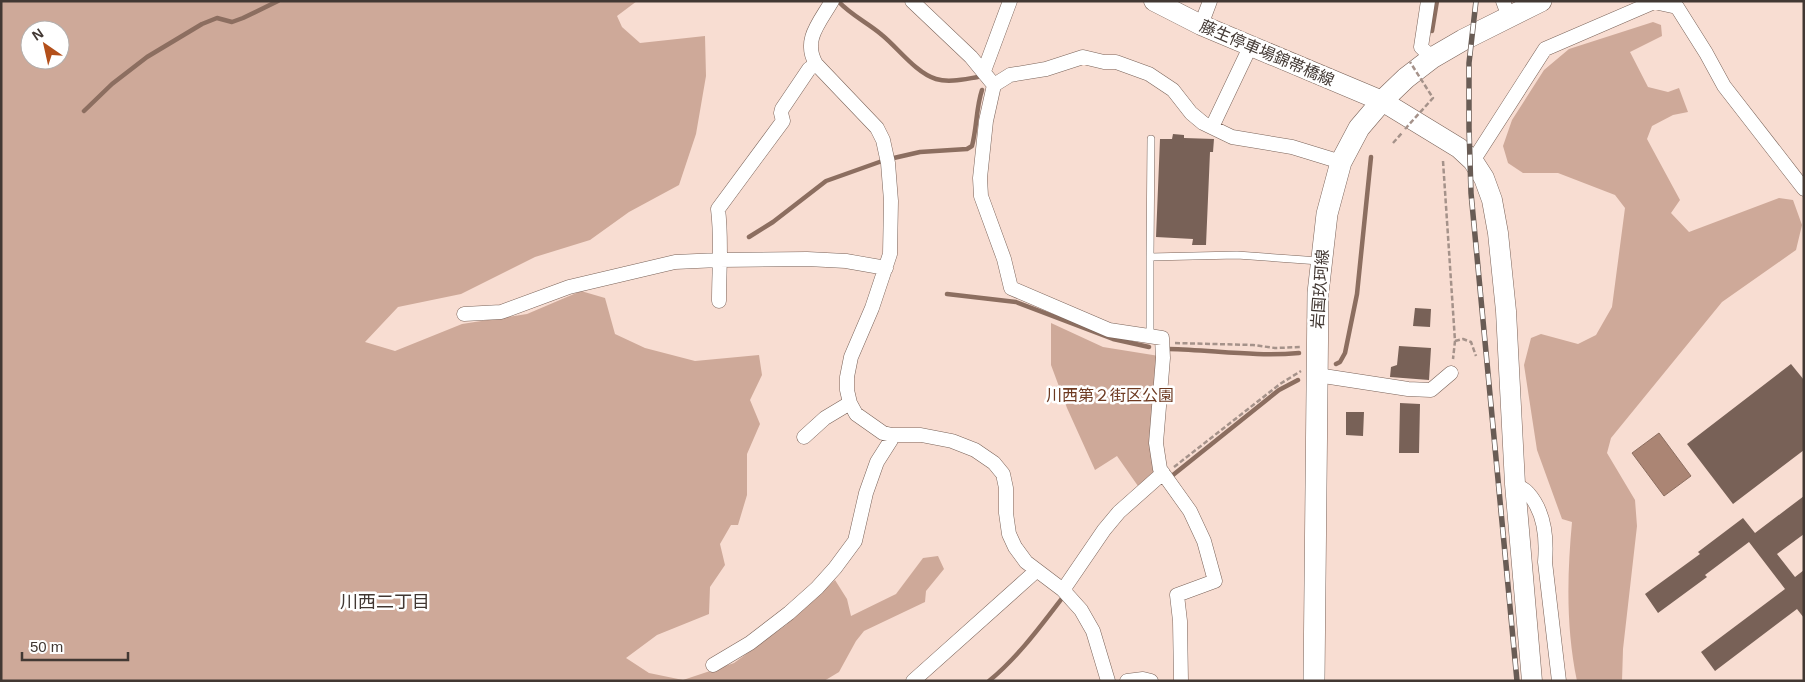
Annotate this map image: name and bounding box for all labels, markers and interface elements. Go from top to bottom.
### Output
street label: 藤生停車場錦帯橋線 [1197,17,1337,89]
north arrow [20,20,70,70]
text: N [29,25,46,44]
street label: 岩国玖珂線 [1309,248,1331,330]
park label: 川西第２街区公園 [1046,387,1174,404]
district label: 川西二丁目 [340,592,430,612]
scale bar [22,630,129,662]
text: 50 m [30,638,63,655]

